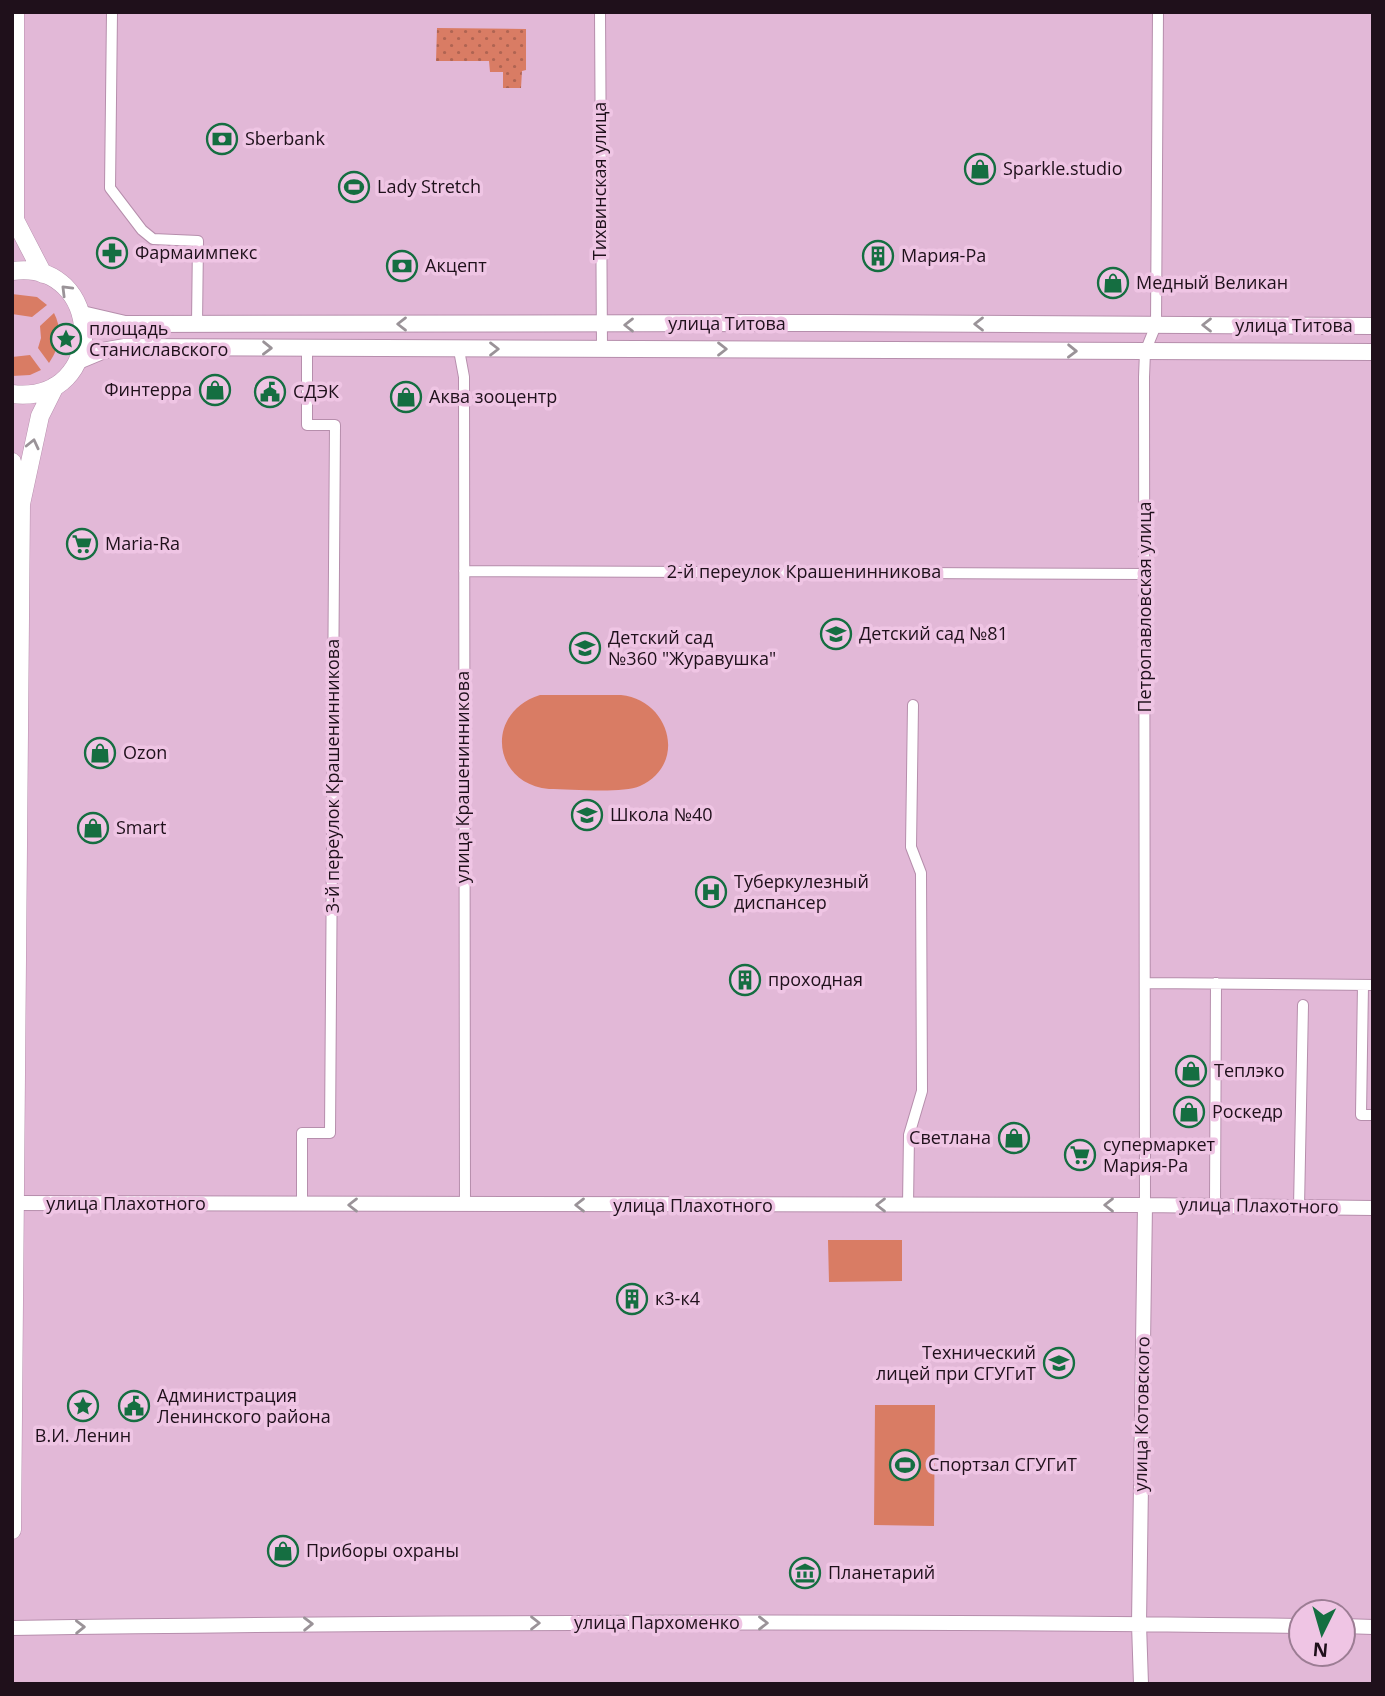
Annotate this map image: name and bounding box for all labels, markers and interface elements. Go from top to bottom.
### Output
street label: Тихвинская улица [587,102,611,260]
bank icon: Sberbank [205,122,239,156]
place label: Sberbank [245,126,325,150]
shop icon: Sparkle.studio [963,152,997,186]
place label: Sparkle.studio [1003,156,1123,180]
sports icon: Lady Stretch [337,170,371,204]
place label: Lady Stretch [377,174,481,198]
pharmacy icon: Фармаимпекс [95,236,129,270]
building icon: Мария-Ра [861,239,895,273]
place label: Фармаимпекс [135,240,258,264]
place label: Мария-Ра [901,243,986,267]
bank icon: Акцепт [385,249,419,283]
place label: Акцепт [425,253,487,277]
shop icon: Медный Великан [1096,266,1130,300]
place label: Медный Великан [1136,270,1288,294]
one-way arrow [62,286,75,299]
street label: улица Титова [668,311,786,335]
street label: улица Титова [1235,313,1353,337]
place label: площадь Станиславского [89,316,228,361]
one-way arrow [396,316,406,332]
one-way arrow [973,316,984,332]
one-way arrow [623,317,634,332]
one-way arrow [1201,317,1211,333]
place icon: площадь Станиславского [49,322,83,356]
one-way arrow [261,341,272,356]
one-way arrow [489,341,500,357]
one-way arrow [717,341,727,357]
one-way arrow [1067,343,1077,359]
shop icon: Финтерра [198,373,232,407]
public building icon: СДЭК [253,375,287,409]
place label: Финтерра [104,377,192,401]
place label: СДЭК [293,379,339,403]
shop icon: Аква зооцентр [389,380,423,414]
place label: Аква зооцентр [429,384,557,408]
one-way arrow [25,438,40,450]
street label: Петропавловская улица [1132,501,1156,713]
supermarket icon: Maria-Ra [65,527,99,561]
place label: Maria-Ra [105,531,180,555]
street label: 2-й переулок Крашенинникова [667,559,941,583]
school or university icon: Детский сад №81 [819,617,853,651]
place label: Детский сад №81 [859,621,1008,645]
place label: Детский сад №360 "Журавушка" [608,625,776,670]
school or university icon: Детский сад №360 "Журавушка" [568,631,602,665]
street label: 3-й переулок Крашенинникова [320,639,344,913]
street label: улица Крашенинникова [450,671,474,883]
shop icon: Ozon [83,736,117,770]
place label: Ozon [123,740,167,764]
school or university icon: Школа №40 [570,798,604,832]
place label: Школа №40 [610,802,713,826]
shop icon: Smart [76,811,110,845]
place label: Smart [116,815,166,839]
place label: Туберкулезный диспансер [734,869,869,914]
hospital icon: Туберкулезный диспансер [694,875,728,909]
building icon: проходная [728,963,762,997]
place label: проходная [768,967,863,991]
shop icon: Теплэко [1174,1054,1208,1088]
place label: Теплэко [1214,1058,1285,1082]
shop icon: Роскедр [1172,1095,1206,1129]
place label: Роскедр [1212,1099,1283,1123]
shop icon: Светлана [997,1121,1031,1155]
place label: Светлана [909,1125,991,1149]
place label: супермаркет Мария-Ра [1103,1132,1216,1177]
supermarket icon: супермаркет Мария-Ра [1063,1138,1097,1172]
street label: улица Плахотного [46,1191,206,1215]
street label: улица Плахотного [1179,1192,1339,1218]
street label: улица Плахотного [613,1193,773,1217]
one-way arrow [347,1197,358,1212]
one-way arrow [875,1197,886,1213]
one-way arrow [1103,1197,1113,1213]
one-way arrow [574,1198,585,1213]
building icon: к3-к4 [615,1282,649,1316]
place label: к3-к4 [655,1286,700,1310]
street label: улица Котовского [1128,1336,1154,1492]
place label: Технический лицей при СГУГиТ [876,1340,1036,1385]
school or university icon: Технический лицей при СГУГиТ [1042,1346,1076,1380]
place label: Администрация Ленинского района [157,1383,331,1428]
place icon: В.И. Ленин [66,1389,100,1423]
public building icon: Администрация Ленинского района [117,1389,151,1423]
place label: В.И. Ленин [35,1423,131,1447]
sports icon: Спортзал СГУГиТ [888,1448,922,1482]
place label: Спортзал СГУГиТ [928,1452,1077,1476]
shop icon: Приборы охраны [266,1534,300,1568]
place label: Приборы охраны [306,1538,459,1562]
museum icon: Планетарий [788,1556,822,1590]
place label: Планетарий [828,1560,935,1584]
north arrow [1287,1598,1357,1668]
street label: улица Пархоменко [574,1610,740,1634]
one-way arrow [531,1615,541,1631]
one-way arrow [758,1615,769,1631]
one-way arrow [303,1616,314,1632]
one-way arrow [76,1619,86,1635]
text: N [1312,1636,1329,1664]

